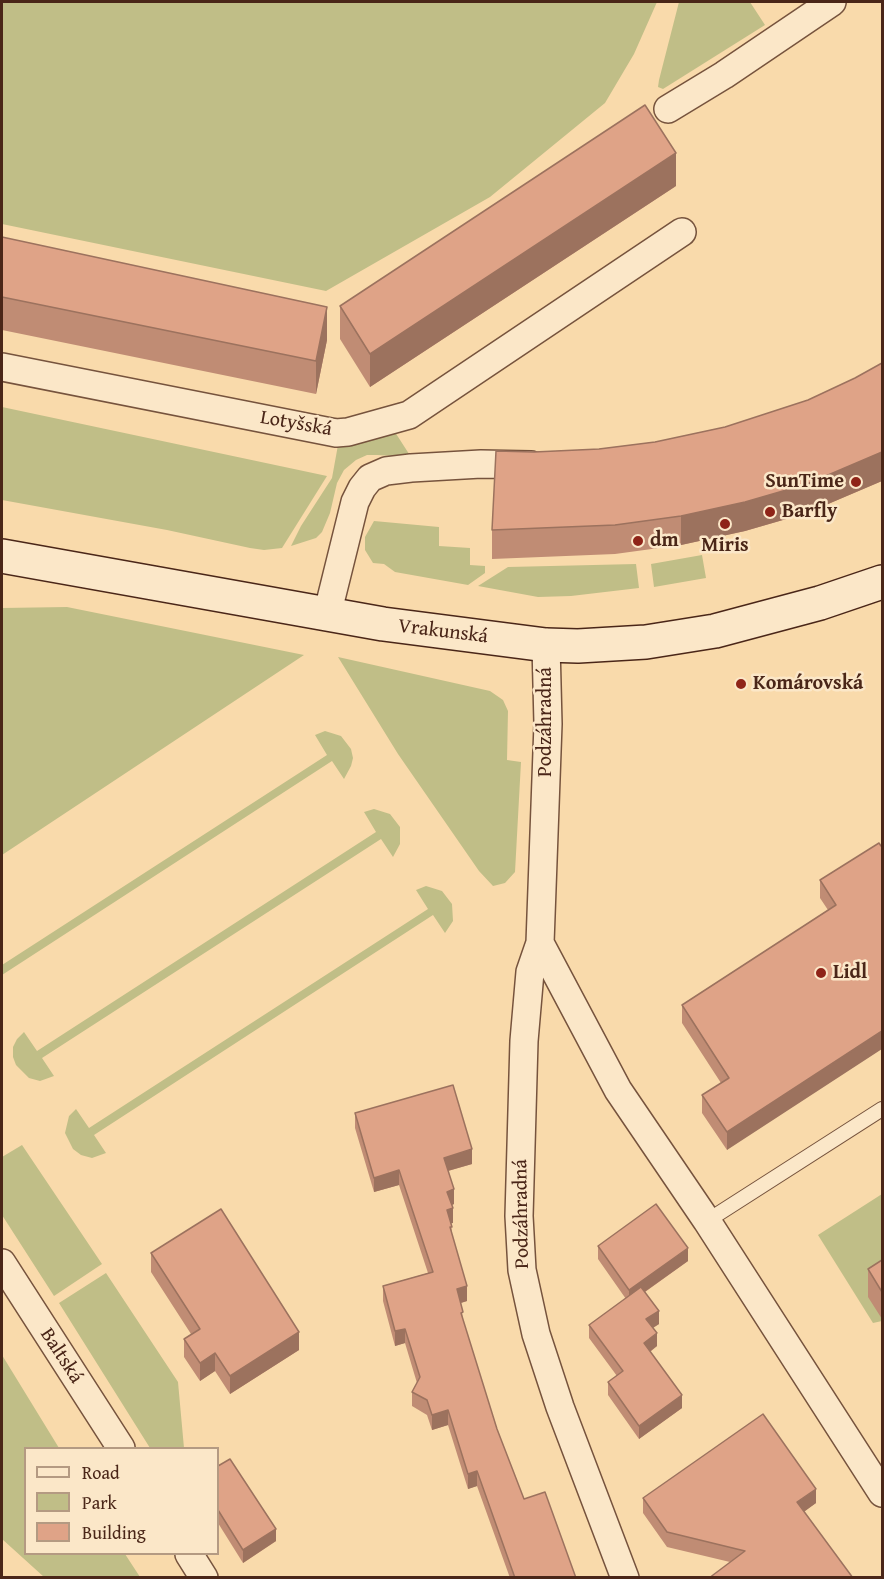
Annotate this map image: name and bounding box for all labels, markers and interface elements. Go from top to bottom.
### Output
street label: Lotyšská [258,406,334,442]
place label: SunTime [765,470,844,494]
marker: SunTime [849,475,863,489]
place label: Barfly [782,500,837,524]
marker: Barfly [763,505,777,519]
marker: Miris [718,517,732,531]
place label: dm [650,529,679,553]
marker: dm [631,534,645,548]
place label: Miris [701,534,749,558]
street label: Vrakunská [397,615,489,649]
street label: Podzáhradná [534,667,558,777]
place label: Komárovská [753,672,863,696]
marker: Komárovská [734,677,748,691]
place label: Lidl [833,961,867,985]
marker: Lidl [814,966,828,980]
street label: Podzáhradná [509,1159,535,1269]
street label: Baltská [34,1324,88,1388]
legend [24,1447,219,1555]
text: Road [82,1459,120,1486]
text: Park [82,1489,117,1516]
text: Building [82,1519,146,1546]

